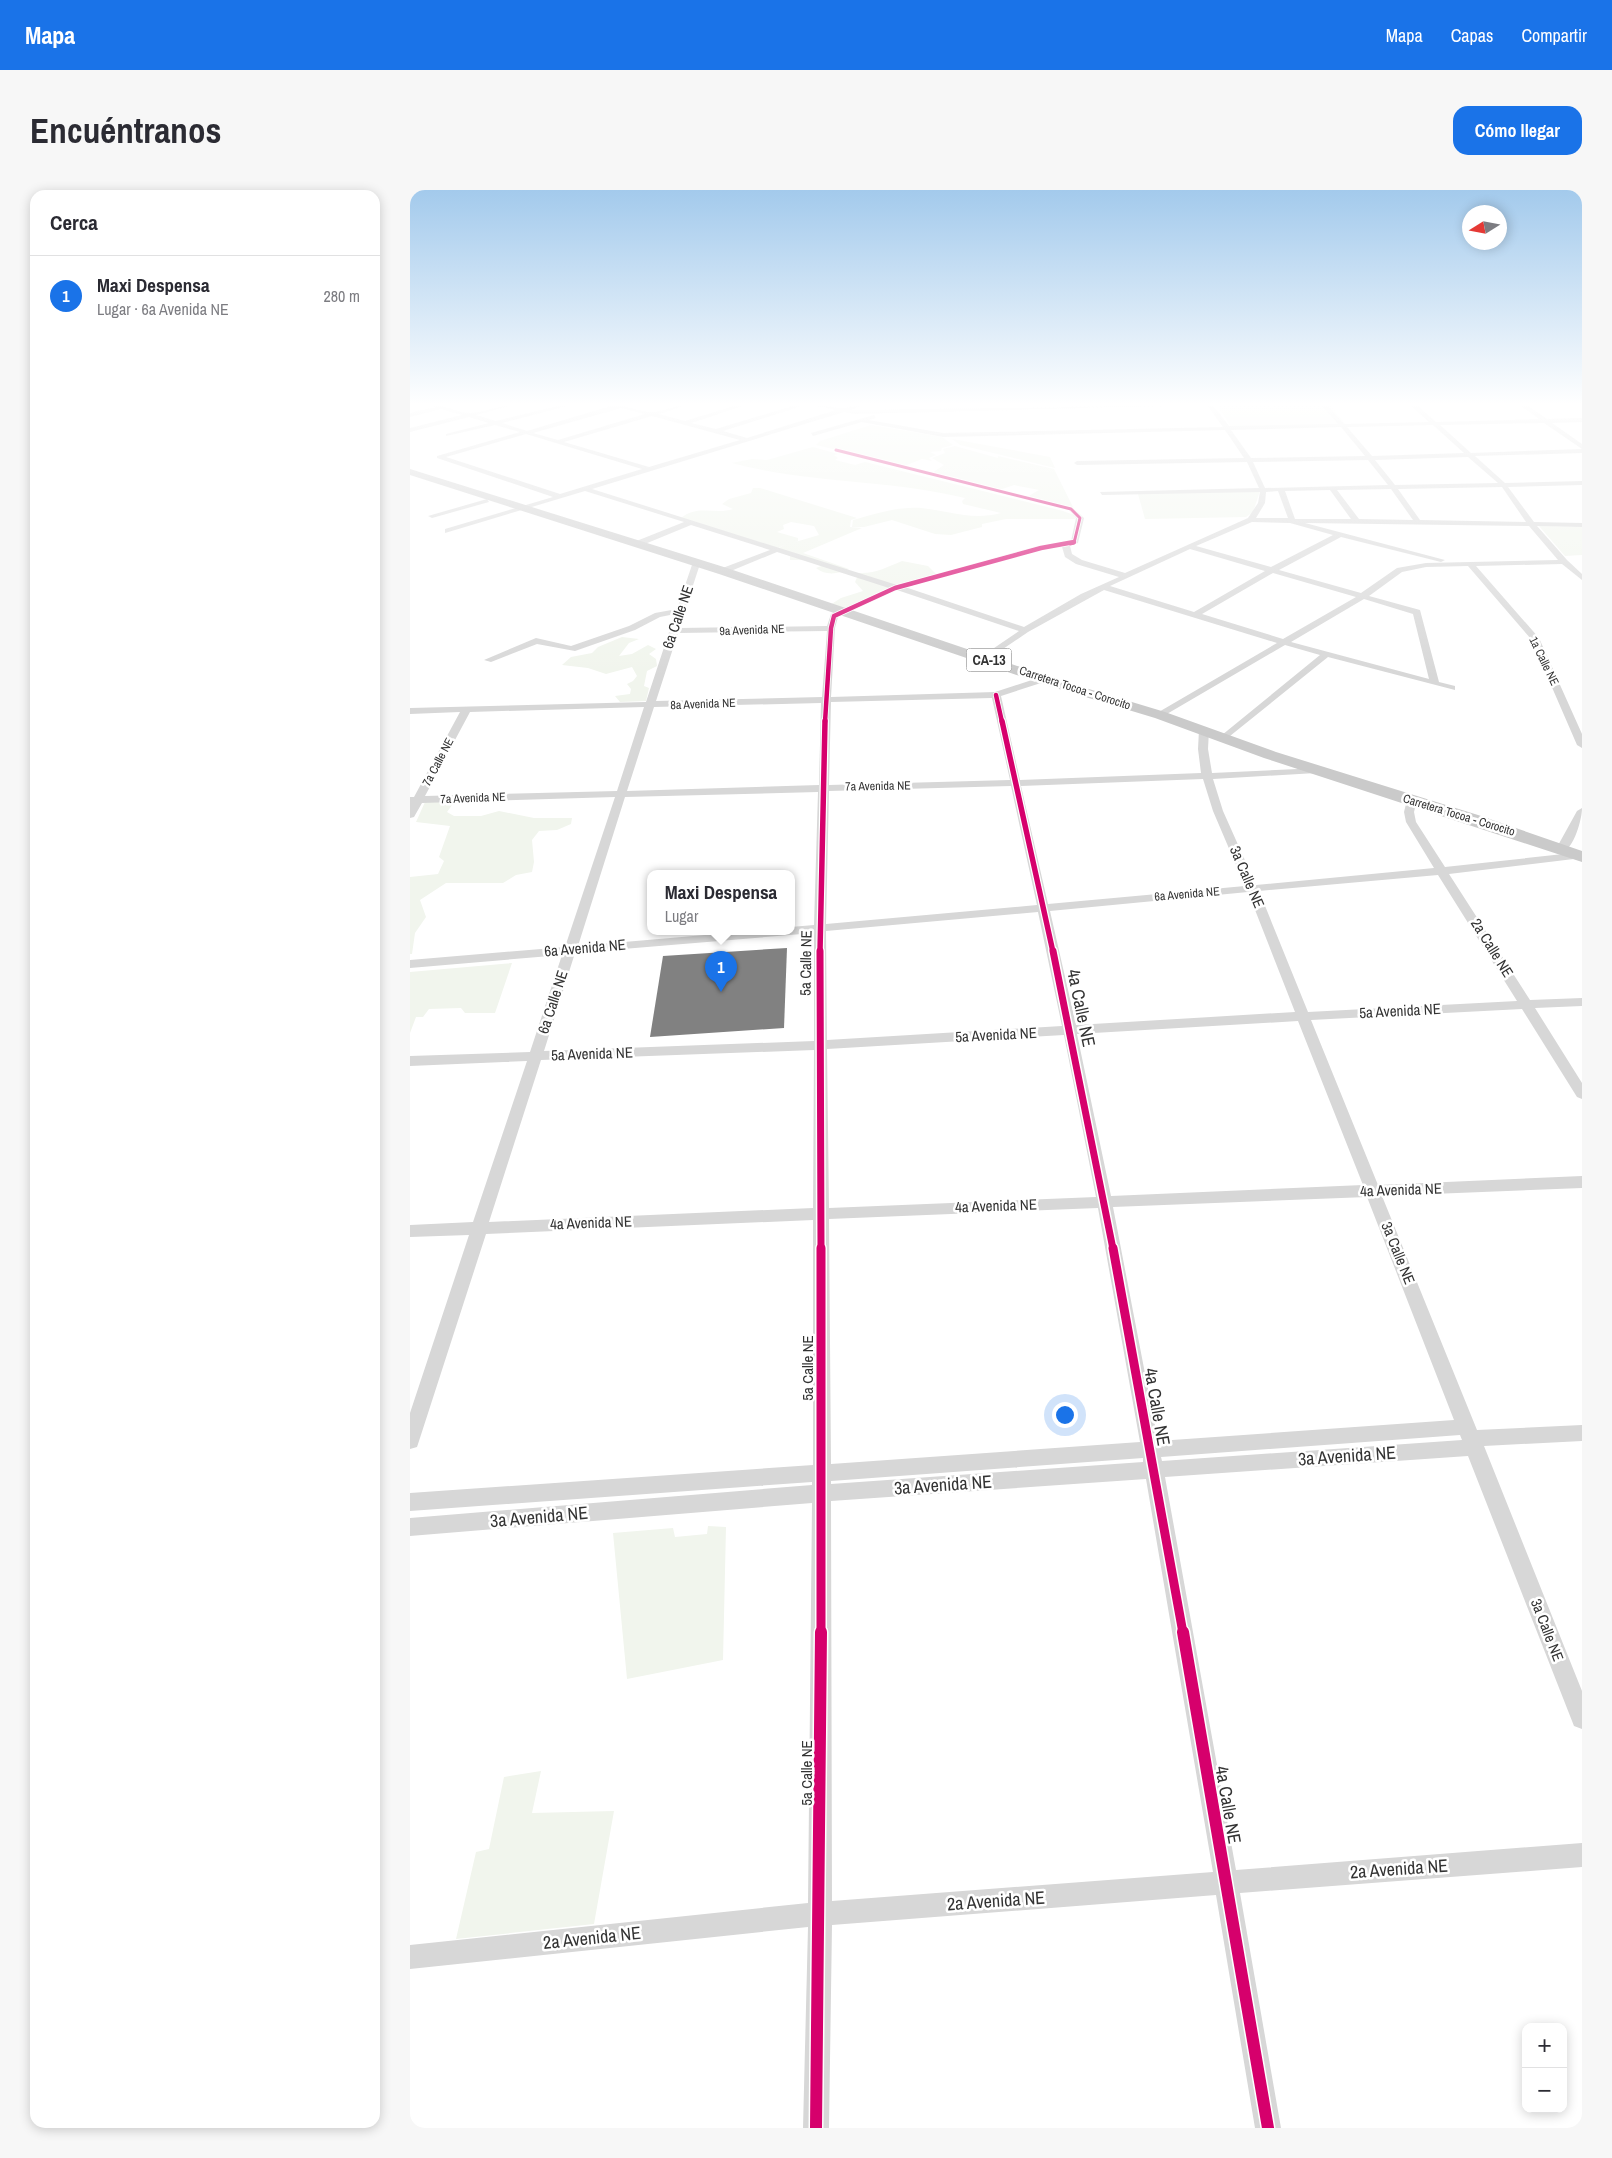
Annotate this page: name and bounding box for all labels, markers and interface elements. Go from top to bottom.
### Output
text: Mapa [25,19,75,51]
text: Mapa [1386,23,1423,48]
text: Capas [1451,23,1493,48]
text: Compartir [1521,23,1587,48]
button: Cómo llegar [1453,106,1582,155]
text: Encuéntranos [30,107,221,154]
north arrow [1462,205,1507,250]
text: Cerca [50,208,98,237]
text: Maxi Despensa [97,272,210,298]
text: 1 [62,285,70,307]
text: 280 m [324,285,360,307]
text: Lugar · 6a Avenida NE [97,298,229,320]
street label: 6a Calle NE [657,582,698,651]
street label: 9a Avenida NE [719,621,785,639]
street label: 1a Calle NE [1525,634,1563,688]
road number: CA-13 [966,648,1012,672]
street label: Carretera Tocoa - Corocito [1017,662,1133,714]
street label: 8a Avenida NE [670,695,736,713]
street label: 7a Calle NE [419,735,457,789]
street label: 7a Avenida NE [845,777,911,795]
street label: 7a Avenida NE [440,789,506,807]
street label: Carretera Tocoa - Corocito [1401,790,1517,840]
street label: 3a Calle NE [1225,842,1270,911]
popup [647,870,795,935]
text: Maxi Despensa [665,879,777,905]
street label: 6a Avenida NE [1154,883,1220,905]
text: Lugar [665,905,698,927]
street label: 2a Calle NE [1466,914,1519,981]
street label: 5a Calle NE [794,930,817,996]
street label: 6a Avenida NE [543,933,627,962]
pin: 1 [705,951,737,992]
street label: 6a Calle NE [532,967,573,1036]
street label: 4a Calle NE [1061,967,1102,1049]
street label: 5a Avenida NE [1359,998,1441,1023]
street label: 5a Avenida NE [955,1022,1037,1047]
street label: 5a Avenida NE [551,1042,633,1065]
street label: 4a Avenida NE [1360,1178,1442,1201]
street label: 4a Avenida NE [955,1194,1037,1217]
street label: 4a Avenida NE [550,1211,632,1234]
street label: 3a Calle NE [1376,1218,1420,1287]
street label: 5a Calle NE [797,1335,818,1401]
street label: 4a Calle NE [1138,1366,1177,1448]
your location [1052,1402,1078,1428]
street label: 3a Avenida NE [1297,1440,1397,1471]
street label: 3a Avenida NE [893,1469,993,1500]
street label: 3a Avenida NE [489,1500,589,1533]
street label: 3a Calle NE [1526,1595,1569,1664]
street label: 5a Calle NE [796,1740,817,1806]
street label: 4a Calle NE [1209,1764,1248,1846]
street label: 2a Avenida NE [1349,1853,1449,1884]
street label: 2a Avenida NE [946,1885,1046,1916]
street label: 2a Avenida NE [542,1920,642,1955]
map controls [1522,2023,1567,2113]
button: + [1522,2023,1567,2068]
button: − [1522,2068,1567,2113]

